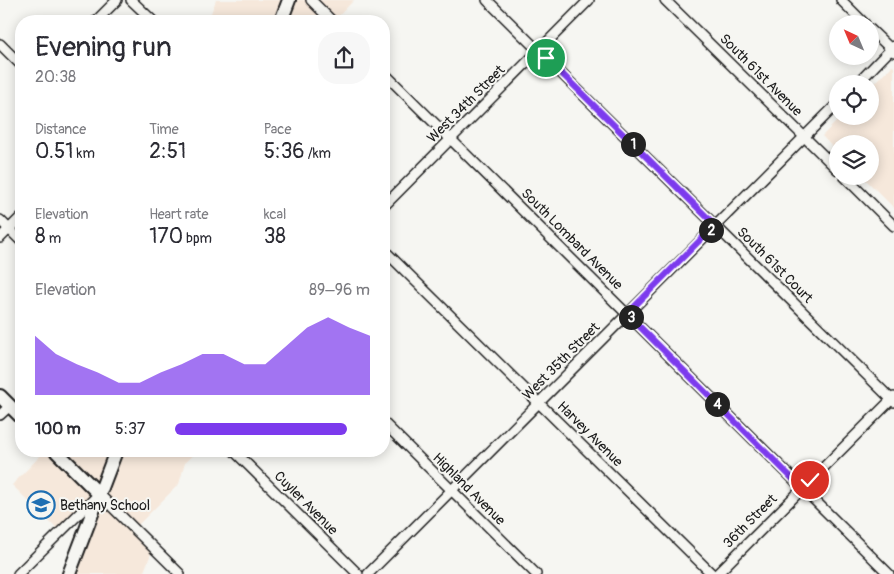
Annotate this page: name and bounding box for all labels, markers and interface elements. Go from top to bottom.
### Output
north arrow [829,15,879,65]
map controls [829,15,879,185]
text: Evening run [35,30,172,65]
street label: South 61st Avenue [716,30,806,120]
button: share [318,32,370,84]
pin [525,37,567,79]
icon: arrive [532,44,560,72]
street label: West 34th Street [424,61,509,146]
text: 20:38 [35,67,76,87]
button: locate [829,75,879,125]
text: Distance [35,121,86,138]
text: Time [149,121,179,138]
text: Pace [264,121,291,138]
pin: 1 [620,132,646,156]
button: layers [829,135,879,185]
text: 1 [631,136,636,153]
text: 0.51 [35,138,74,165]
text: 2:51 [149,138,186,165]
text: 5:36 [264,138,305,165]
text: km [74,145,95,162]
text: /km [305,145,331,162]
street label: South Lombard Avenue [518,185,626,293]
text: Elevation [35,206,88,223]
text: Heart rate [149,206,208,223]
text: kcal [264,206,286,223]
pin: 2 [698,218,724,242]
text: 2 [708,222,715,239]
text: 8 [35,223,46,250]
text: 170 [149,223,183,250]
text: 38 [264,223,286,250]
street label: South 61st Court [734,224,817,307]
text: m [46,230,61,247]
text: bpm [183,230,212,247]
text: Elevation [35,280,96,300]
text: 89–96 m [309,280,370,300]
pin: 3 [618,304,644,330]
text: 3 [628,309,635,326]
street label: West 35th Street [519,319,603,403]
pin: 4 [704,392,730,416]
text: 4 [713,396,722,413]
street label: Harvey Avenue [554,398,626,470]
text: 100 m [35,419,81,439]
text: 5:37 [115,419,145,439]
street label: Highland Avenue [429,449,509,529]
pin [789,459,831,501]
icon: check [796,466,824,494]
street label: Cuyler Avenue [271,468,341,538]
school or university icon: Bethany School [26,490,56,520]
street label: 36th Street [720,490,781,551]
place label: Bethany School [60,497,150,514]

